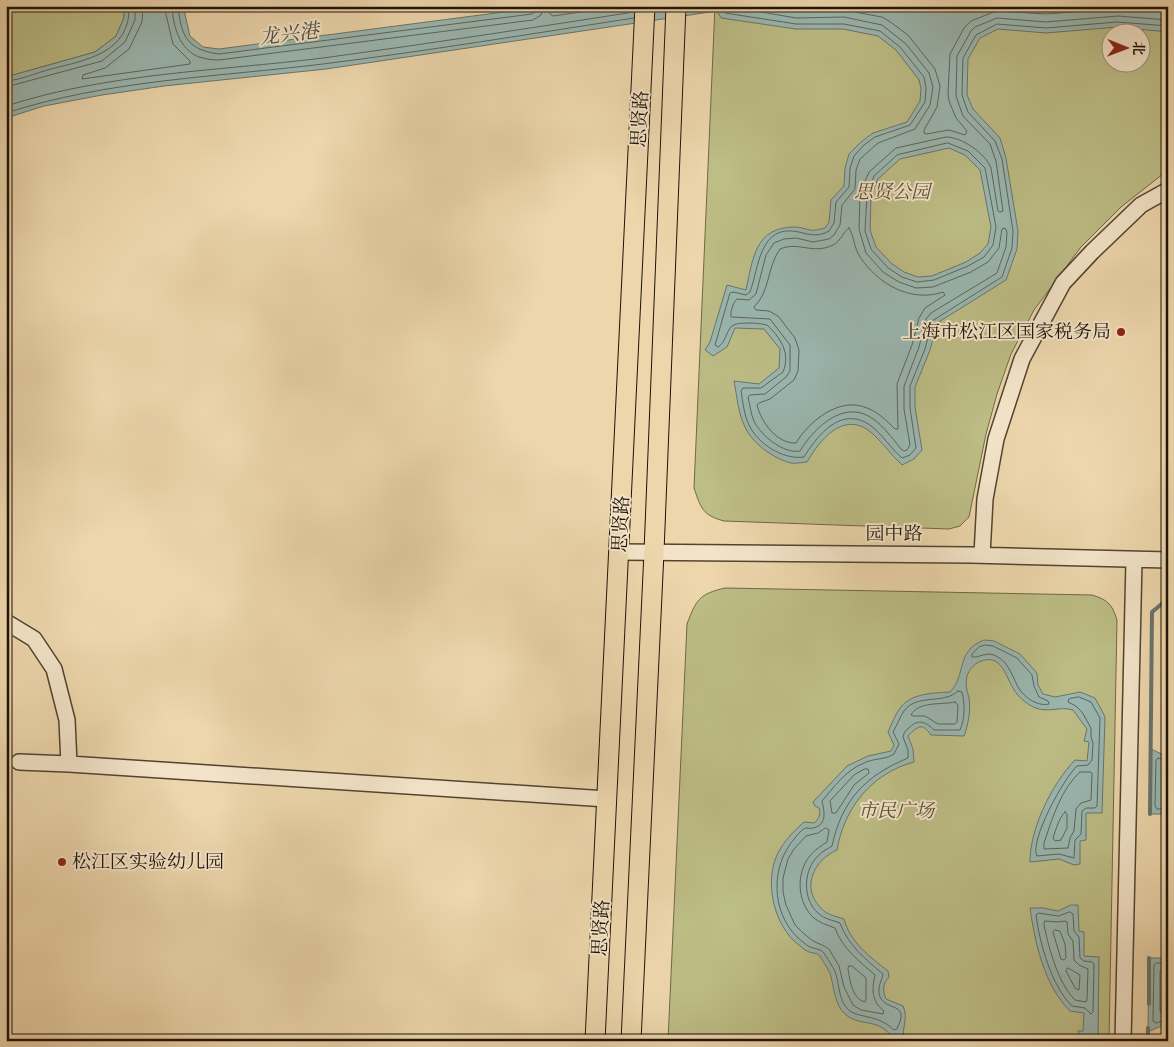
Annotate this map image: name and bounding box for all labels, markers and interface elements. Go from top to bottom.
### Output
water label: 龙兴港 [258,18,323,50]
north arrow [1102,22,1152,72]
text: 北 [1130,41,1147,55]
street label: 思贤路 [627,90,653,148]
park label: 思贤公园 [854,180,933,204]
place label: 上海市松江区国家税务局 [902,320,1111,344]
marker: 上海市松江区国家税务局 [1115,326,1127,338]
street label: 思贤路 [608,495,634,553]
street label: 园中路 [865,522,923,546]
park label: 市民广场 [858,799,936,823]
place label: 松江区实验幼儿园 [72,850,224,874]
marker: 松江区实验幼儿园 [56,856,68,868]
street label: 思贤路 [588,899,614,957]

